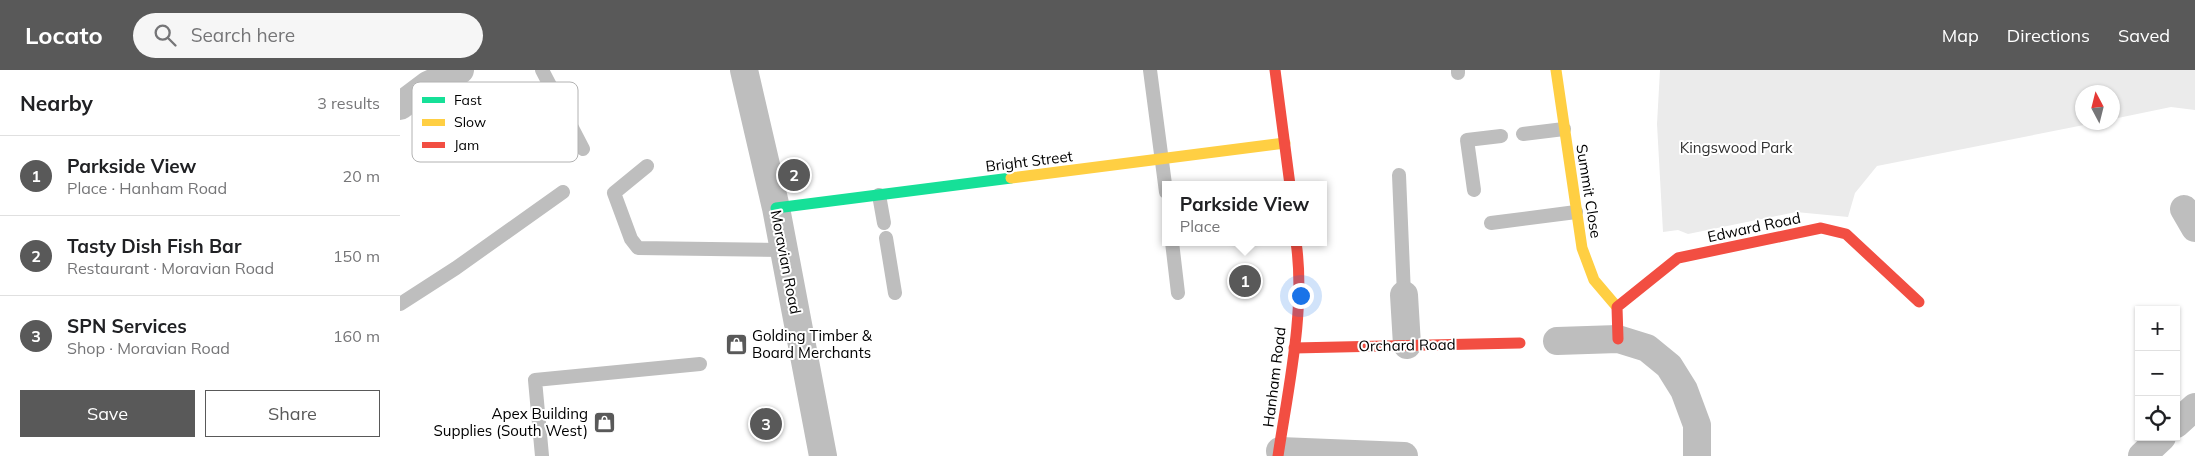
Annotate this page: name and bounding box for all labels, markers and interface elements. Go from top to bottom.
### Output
search box [133,13,483,58]
text: Locato [25,20,103,50]
icon: search [151,21,179,49]
text: Search here [191,23,295,47]
text: Map [1942,24,1979,47]
text: Directions [2007,24,2090,47]
text: Saved [2118,24,2170,47]
legend [412,82,578,162]
north arrow [2075,85,2120,130]
text: Nearby [20,90,93,116]
text: Fast [454,91,482,109]
text: 3 results [317,93,380,113]
text: Slow [454,113,486,131]
text: Jam [454,136,479,154]
park label: Kingswood Park [1680,138,1793,157]
street label: Summit Close [1572,143,1606,239]
street label: Bright Street [984,146,1074,176]
text: Parkside View [67,154,196,178]
pin: 2 [778,156,810,194]
text: 1 [31,166,41,186]
text: 20 m [343,166,380,186]
text: Place · Hanham Road [67,178,227,198]
popup [1162,181,1327,246]
text: Parkside View [1180,192,1309,216]
street label: Moravian Road [767,208,805,316]
street label: Edward Road [1706,208,1802,246]
text: Place [1180,216,1220,236]
text: Tasty Dish Fish Bar [67,234,241,258]
text: 2 [31,246,41,266]
text: 150 m [333,246,380,266]
text: Restaurant · Moravian Road [67,258,274,278]
pin: 1 [1229,262,1261,300]
your location [1288,283,1314,309]
map controls [2135,306,2180,441]
button: + [2135,306,2180,351]
text: SPN Services [67,314,187,338]
text: 3 [31,326,41,346]
text: 160 m [333,326,380,346]
place label: Golding Timber & Board Merchants [752,326,873,362]
street label: Hanham Road [1258,326,1290,428]
shop icon: Golding Timber & Board Merchants [724,332,748,356]
street label: Orchard Road [1358,335,1456,355]
text: Shop · Moravian Road [67,338,230,358]
button: − [2135,351,2180,396]
button: Save [20,390,195,437]
button: Share [205,390,380,437]
button: locate [2135,396,2180,441]
place label: Apex Building Supplies (South West) [434,404,588,440]
pin: 3 [750,405,782,443]
shop icon: Apex Building Supplies (South West) [592,410,616,434]

